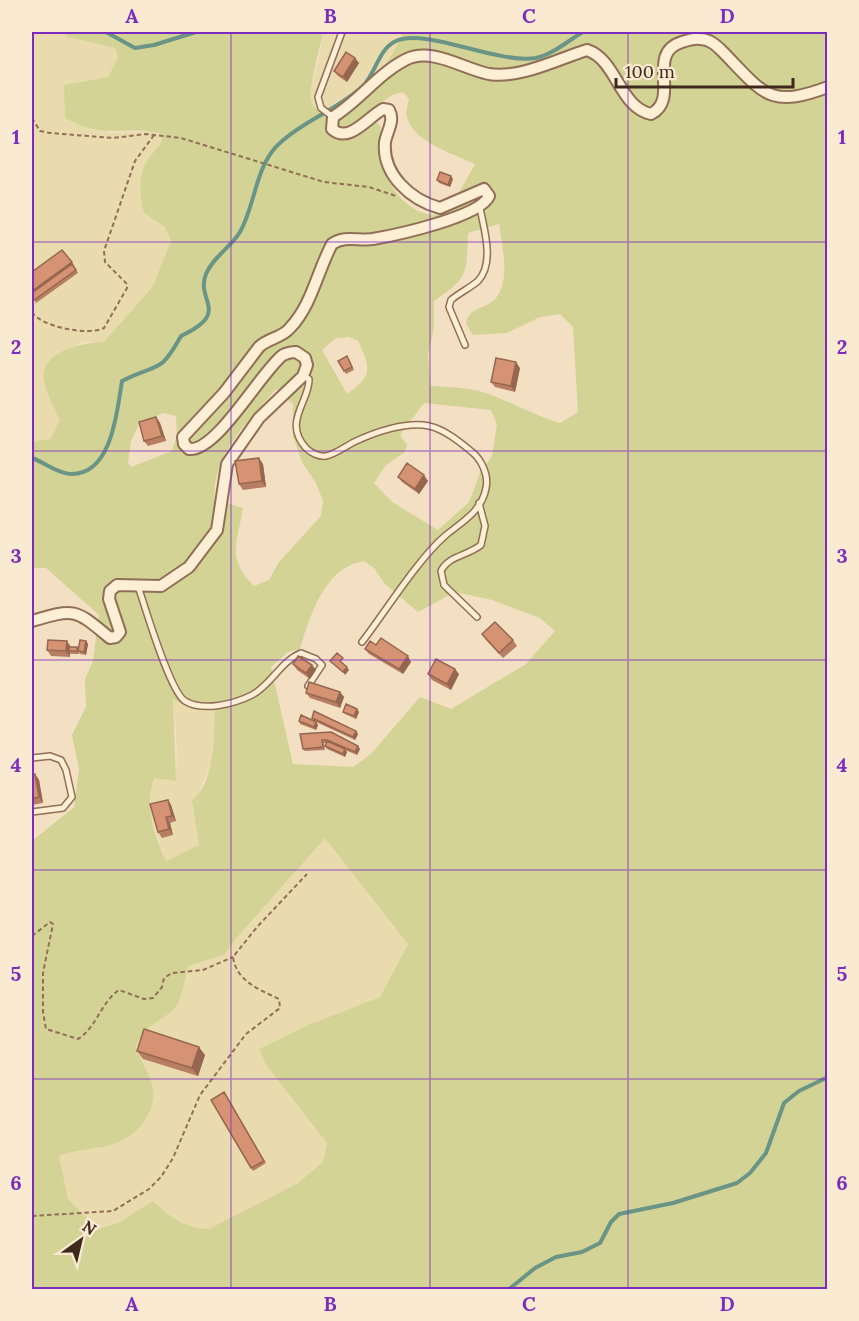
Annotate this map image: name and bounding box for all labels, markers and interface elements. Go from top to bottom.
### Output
text: A [125,3,139,28]
text: B [323,3,337,28]
text: C [522,3,536,28]
text: D [719,3,735,28]
scale bar [616,51,793,89]
text: 100 m [625,60,675,83]
text: 1 [12,124,20,149]
text: 1 [838,124,846,149]
text: 2 [11,334,21,359]
text: 2 [837,334,847,359]
text: 3 [10,543,22,568]
text: 3 [836,543,848,568]
text: 4 [11,752,22,777]
text: 4 [837,752,848,777]
text: 5 [11,961,22,986]
text: 5 [837,961,848,986]
text: 6 [10,1170,22,1195]
text: 6 [836,1170,848,1195]
north arrow [51,1210,111,1270]
text: N [79,1216,100,1239]
text: A [125,1291,139,1316]
text: B [323,1291,337,1316]
text: C [522,1291,536,1316]
text: D [719,1291,735,1316]

